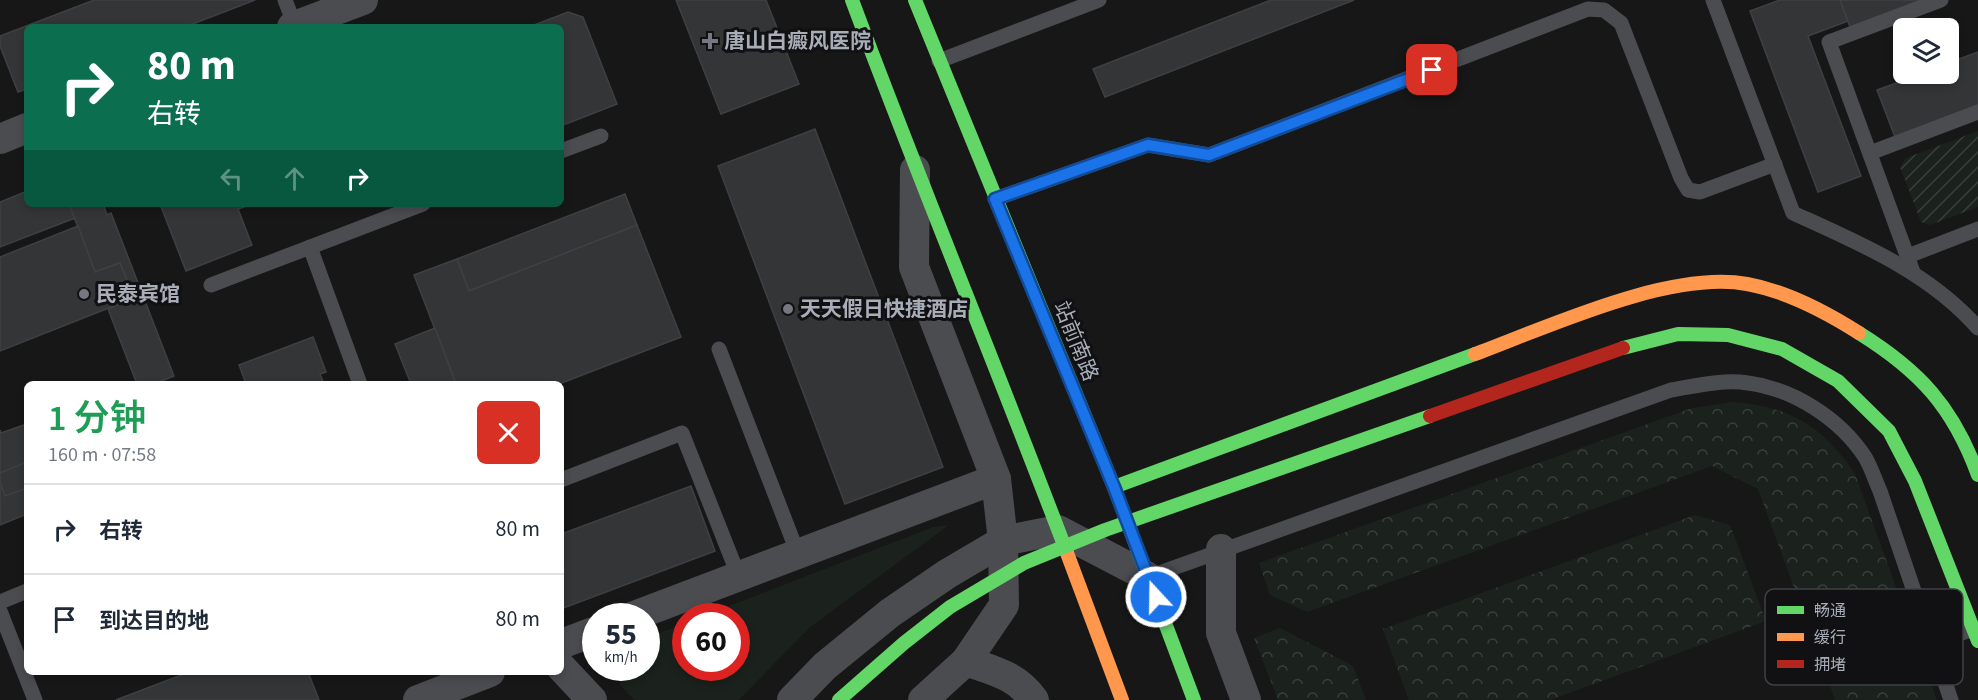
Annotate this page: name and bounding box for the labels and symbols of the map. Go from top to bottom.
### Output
place label: 唐山白癜风医院 [724,26,871,56]
marker: 唐山白癜风医院 [701,32,719,50]
pin [1406,44,1457,95]
place label: 民泰宾馆 [96,279,180,309]
marker: 民泰宾馆 [77,287,91,301]
place label: 天天假日快捷酒店 [800,294,968,324]
street label: 站前南路 [1046,296,1106,386]
marker: 天天假日快捷酒店 [781,302,795,316]
position arrow [1124,565,1188,629]
legend [1765,589,1963,685]
text: 畅通 [1814,600,1846,622]
speed limit sign: 60 [672,603,750,681]
text: 缓行 [1814,627,1846,649]
text: 拥堵 [1814,654,1846,676]

